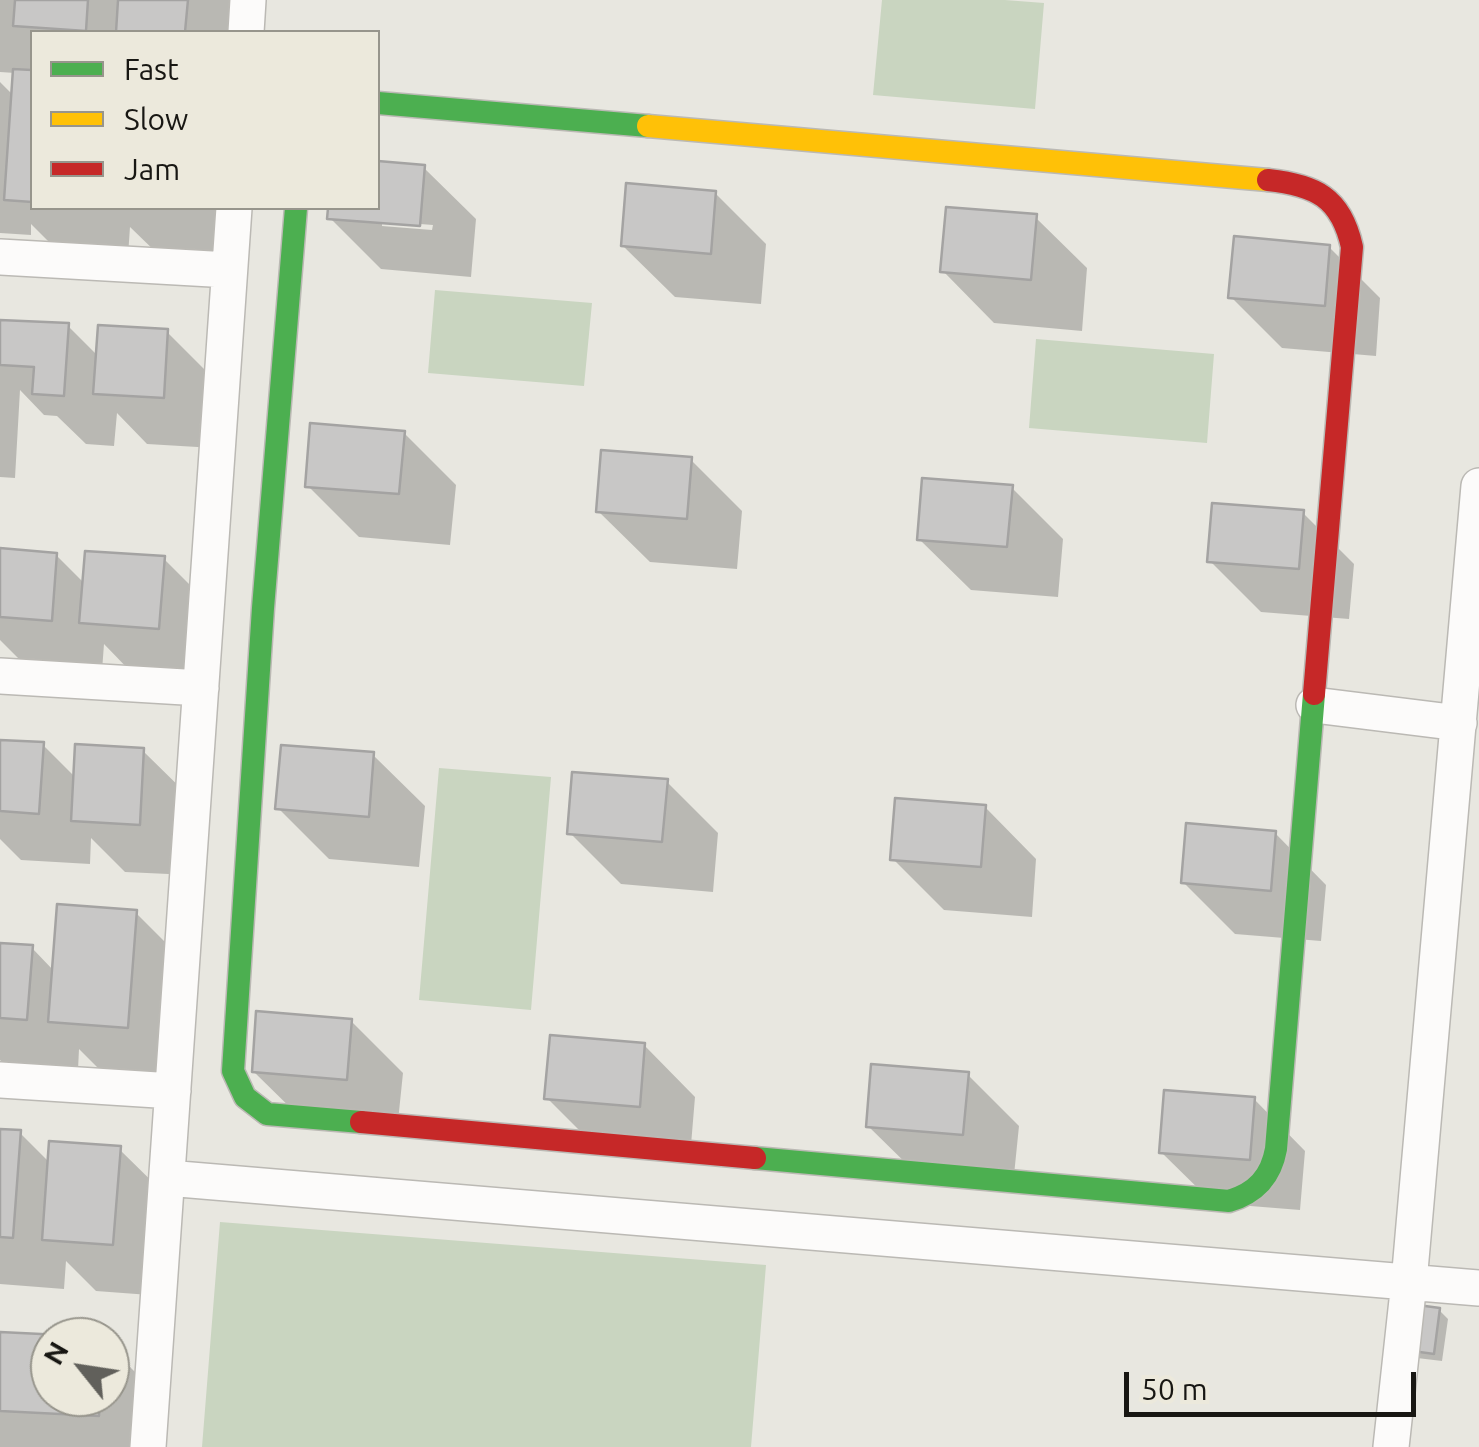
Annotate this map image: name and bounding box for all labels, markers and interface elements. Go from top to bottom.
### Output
legend [30,30,380,210]
text: Fast [124,52,179,86]
text: Slow [124,102,188,136]
text: Jam [124,152,180,186]
north arrow [30,1317,130,1417]
text: N [37,1336,74,1370]
scale bar [1129,1352,1422,1414]
text: 50 m [1141,1372,1208,1406]

